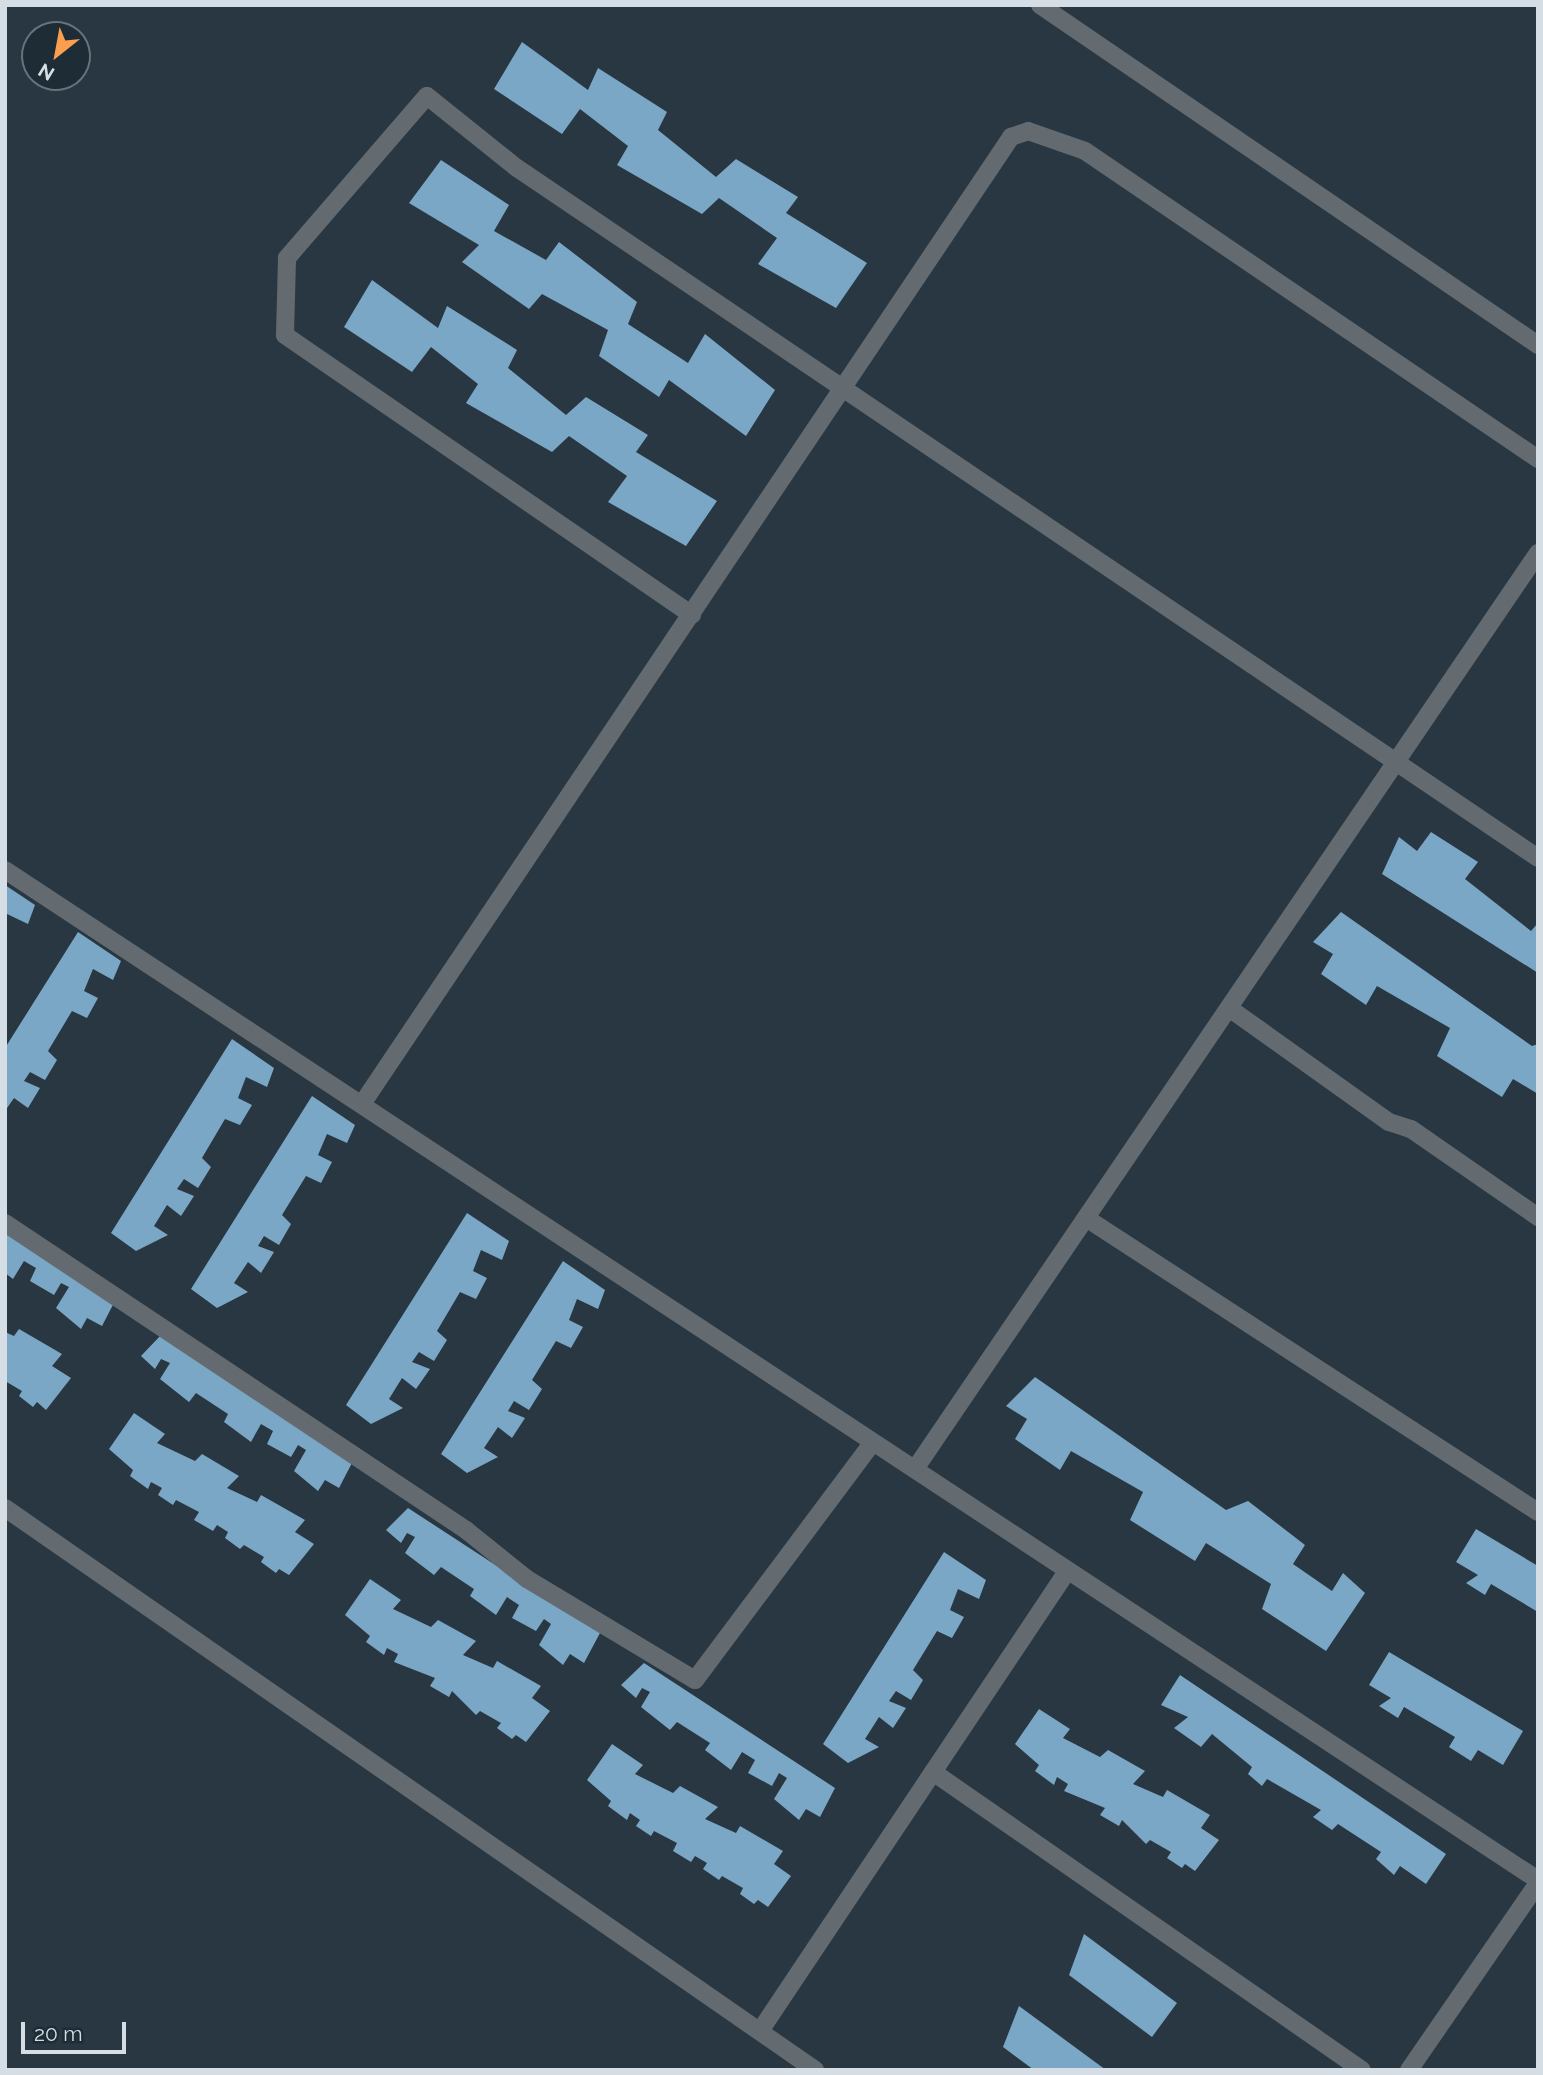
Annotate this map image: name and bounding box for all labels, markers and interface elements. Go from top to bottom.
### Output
north arrow [21,21,91,91]
text: N [34,59,58,85]
scale bar [24,2008,130,2052]
text: 20 m [34,2021,82,2046]

